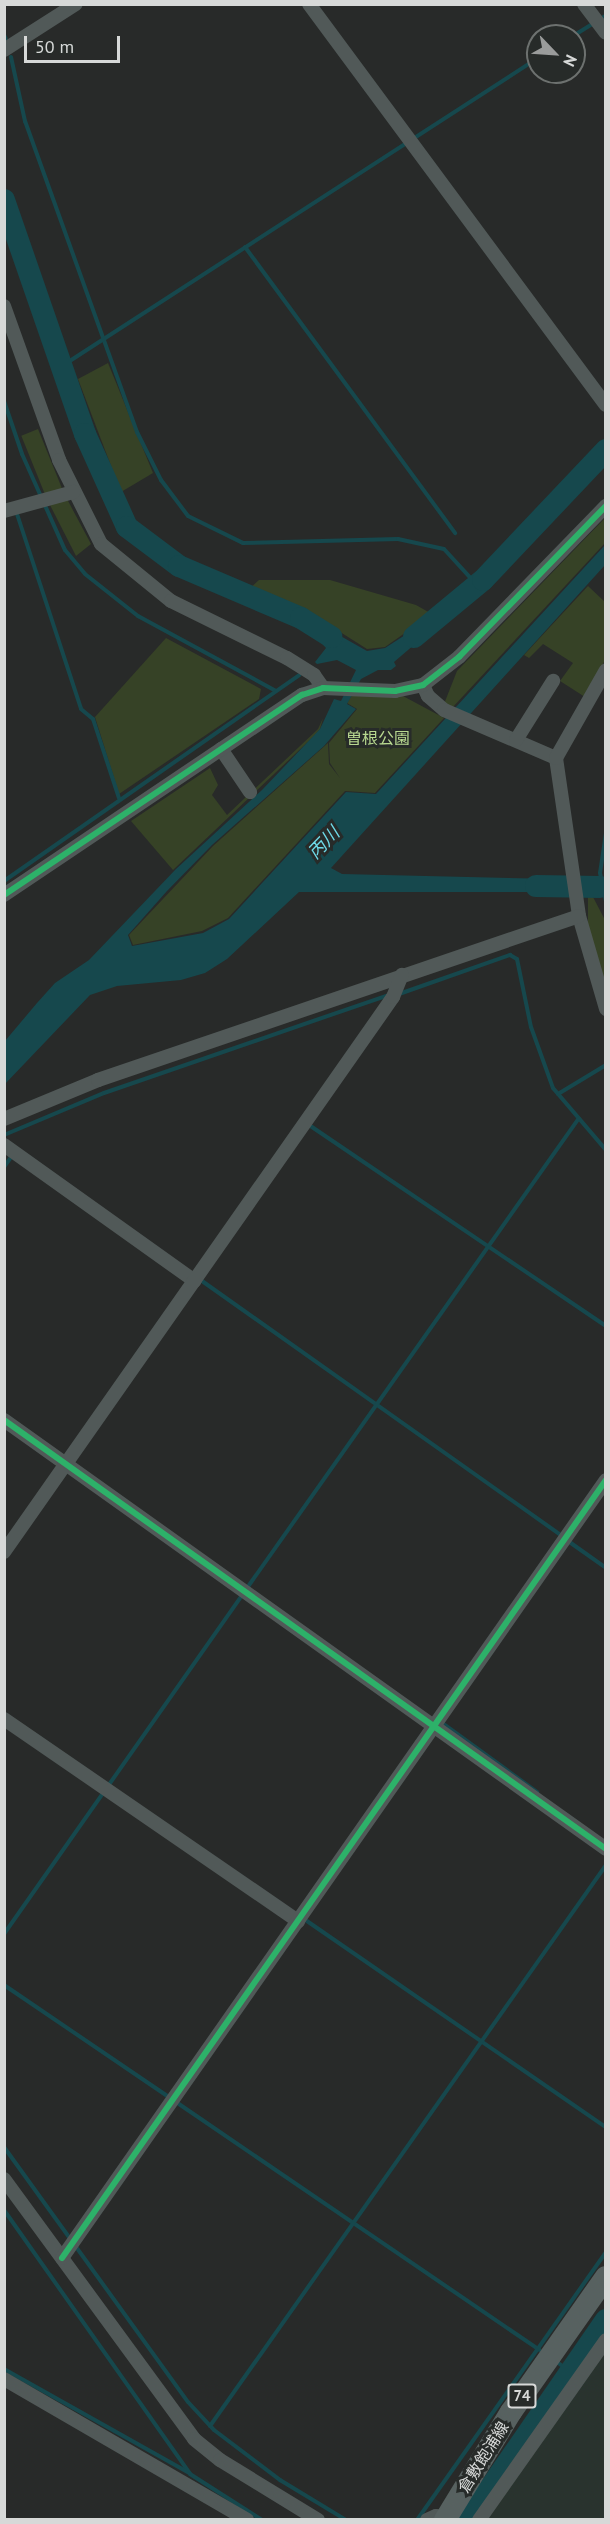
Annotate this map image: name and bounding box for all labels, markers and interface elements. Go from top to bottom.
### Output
scale bar [27,24,123,62]
north arrow [526,24,586,84]
text: 50 m [35,35,74,58]
text: N [559,52,582,70]
park label: 曽根公園 [346,728,410,748]
water label: 丙川 [304,823,344,863]
road number: 74 [507,2384,537,2408]
street label: 倉敷飽浦線 [454,2418,512,2496]

